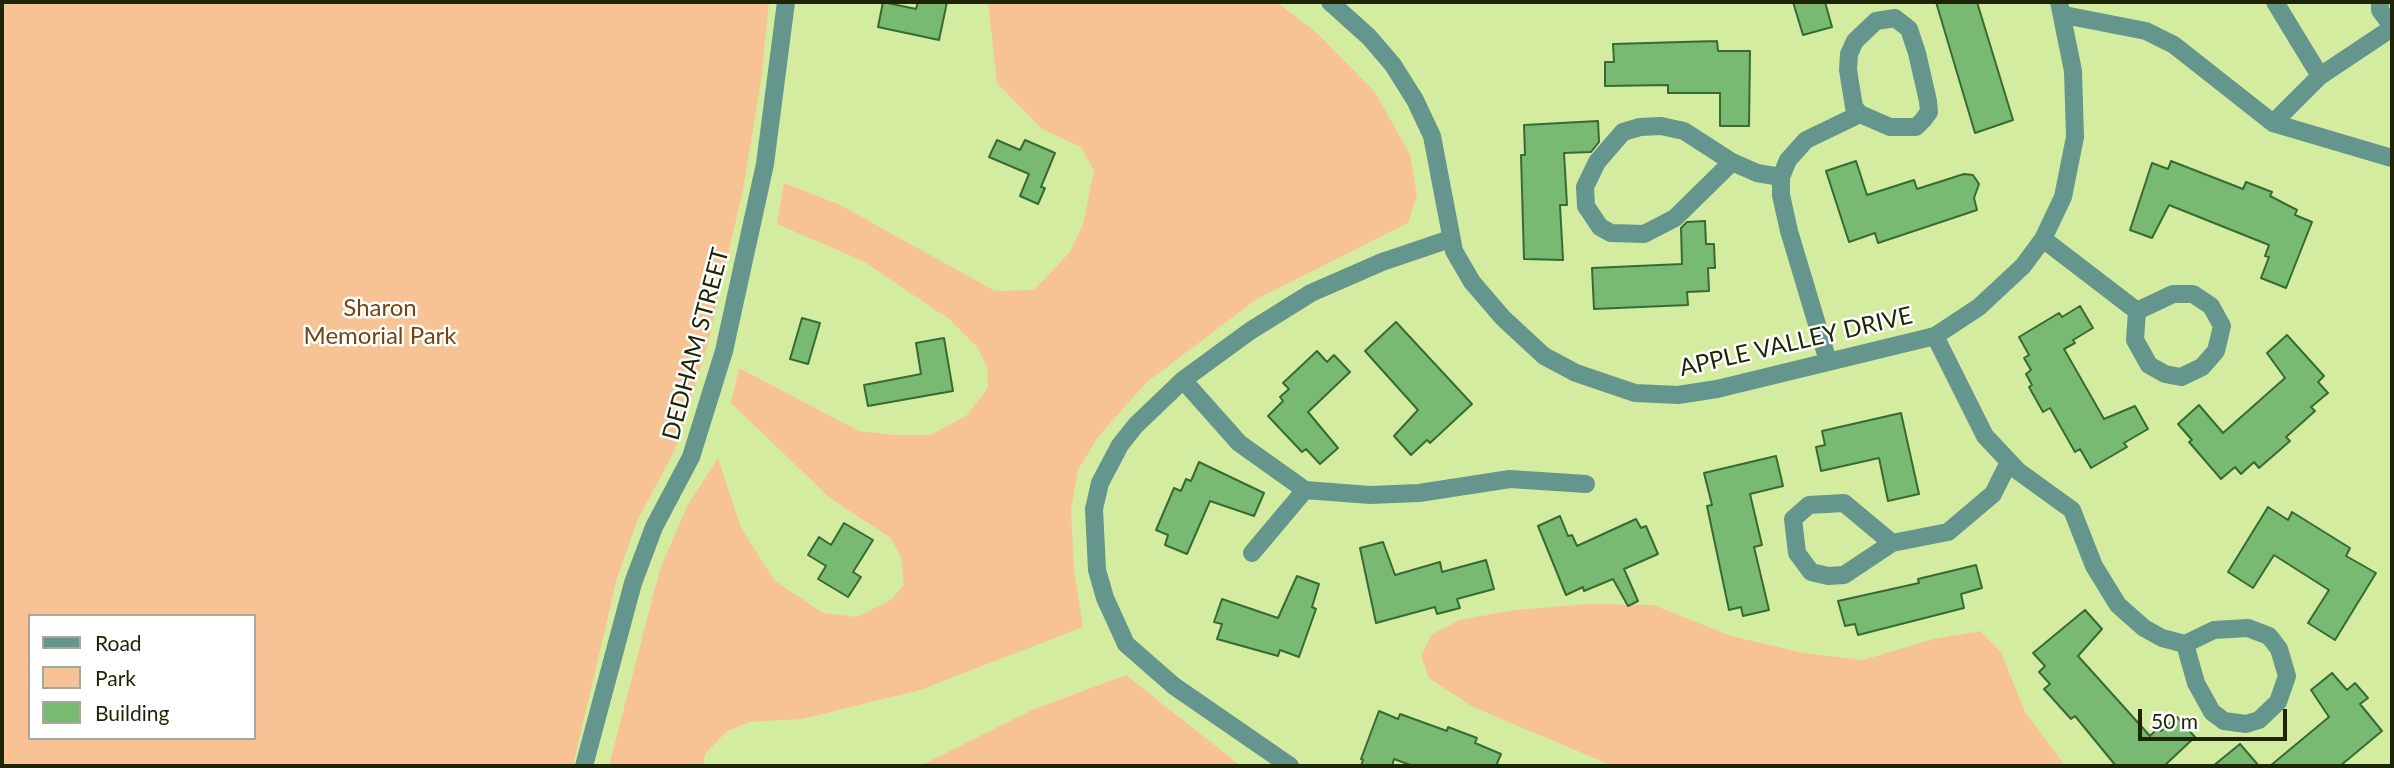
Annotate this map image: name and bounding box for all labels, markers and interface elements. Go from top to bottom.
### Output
street label: DEDHAM STREET [657,245,735,443]
park label: Sharon Memorial Park [303,294,457,350]
street label: APPLE VALLEY DRIVE [1677,301,1915,383]
legend [28,614,256,740]
text: Road [95,630,142,655]
text: Park [95,665,136,690]
scale bar [2142,694,2291,738]
text: Building [95,700,170,725]
text: 50 m [2151,708,2198,733]

